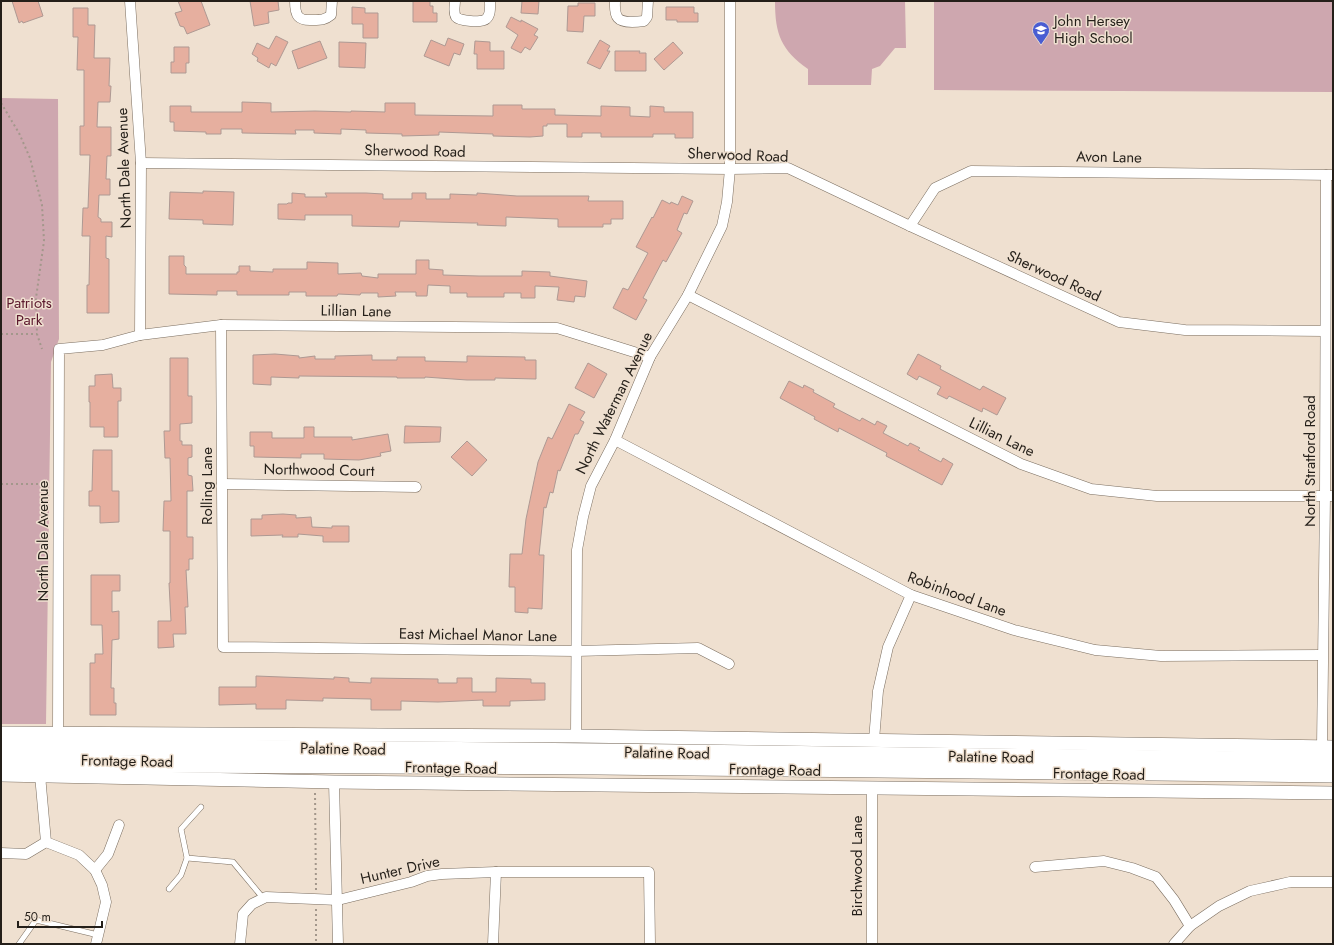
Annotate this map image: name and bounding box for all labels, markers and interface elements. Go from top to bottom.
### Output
place label: John Hersey High School [1052,10,1133,49]
school or university icon: John Hersey High School [1031,20,1051,45]
street label: North Dale Avenue [111,107,137,229]
street label: Sherwood Road [364,139,466,163]
street label: Sherwood Road [687,142,789,168]
street label: Avon Lane [1076,145,1142,169]
street label: Sherwood Road [1003,245,1105,307]
park label: Patriots Park [6,292,52,331]
street label: Lillian Lane [321,299,392,323]
street label: North Waterman Avenue [570,328,658,478]
street label: North Stratford Road [1299,395,1321,527]
street label: Lillian Lane [965,412,1039,462]
street label: Rolling Lane [196,447,218,525]
street label: Northwood Court [263,458,375,482]
street label: North Dale Avenue [32,480,54,601]
street label: Robinhood Lane [904,566,1010,622]
street label: East Michael Manor Lane [399,623,558,647]
street label: Palatine Road [300,737,386,761]
street label: Palatine Road [624,741,710,765]
street label: Palatine Road [948,745,1034,769]
street label: Frontage Road [81,749,173,773]
street label: Frontage Road [405,756,497,780]
street label: Frontage Road [729,758,821,782]
street label: Frontage Road [1053,762,1145,786]
street label: Birchwood Lane [846,815,868,917]
street label: Hunter Drive [358,850,442,890]
scale bar [18,903,102,929]
text: 50 m [24,908,51,926]

